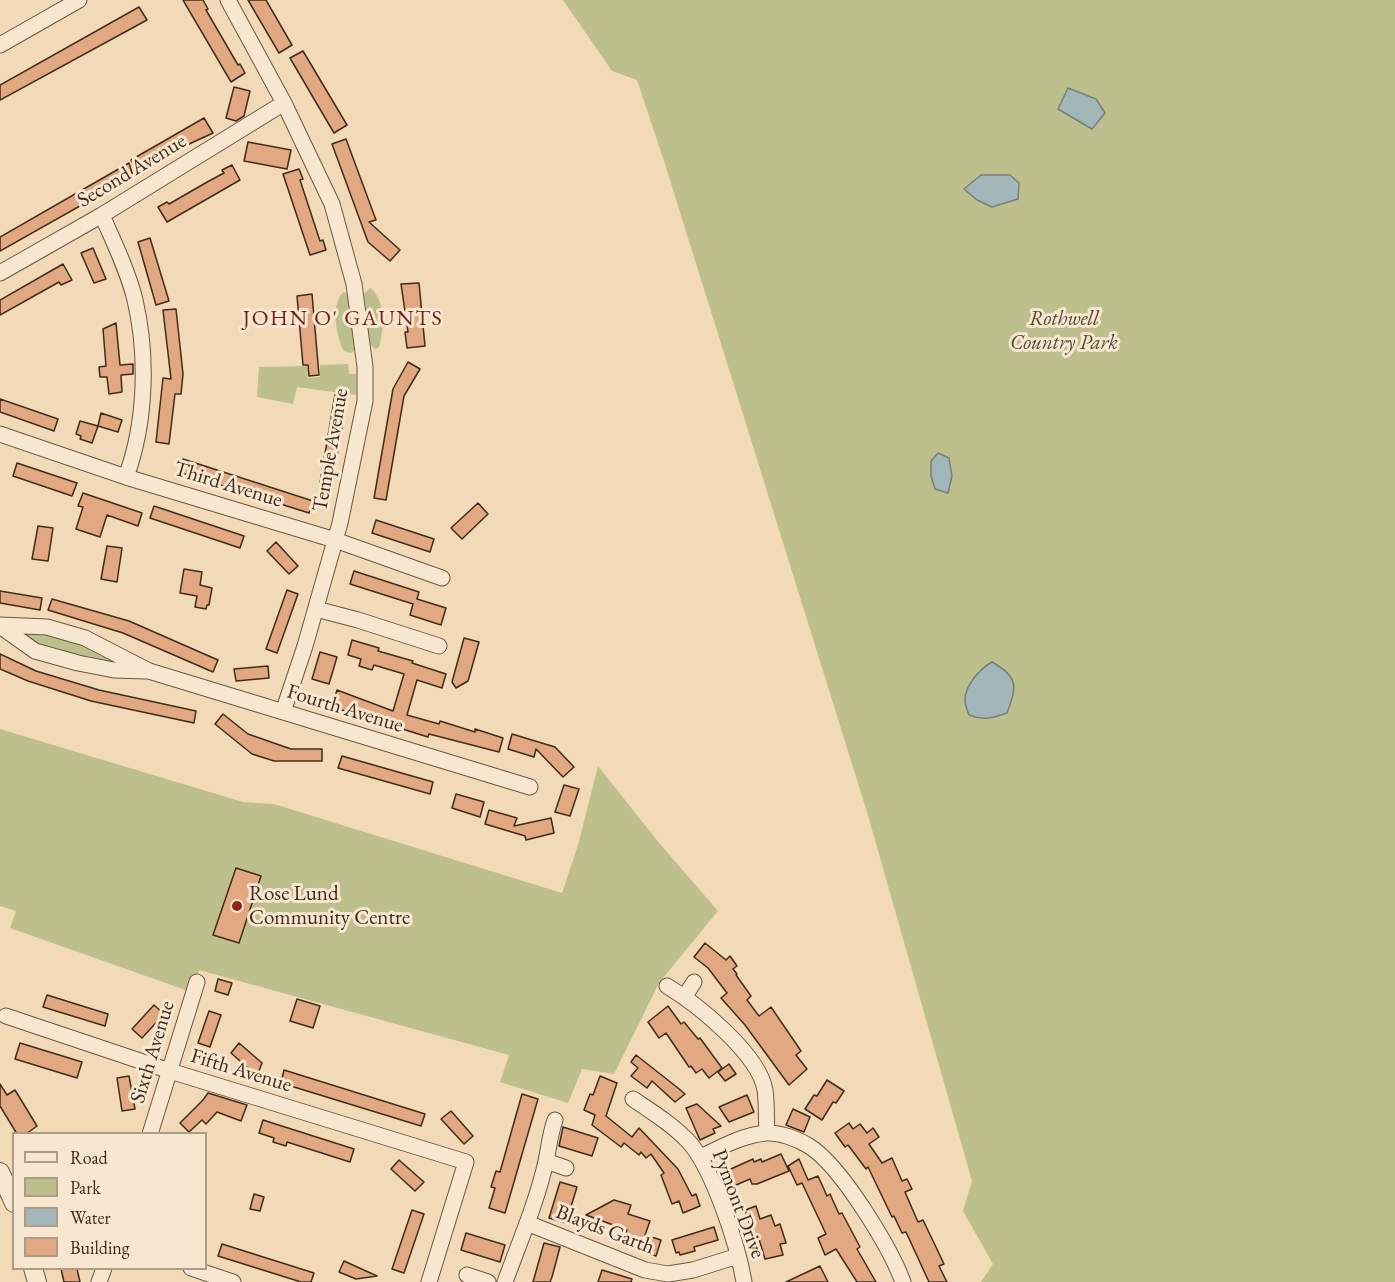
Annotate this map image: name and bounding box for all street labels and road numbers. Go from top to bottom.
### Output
street label: Second Avenue [73,129,191,213]
street label: Temple Avenue [308,386,354,514]
street label: Third Avenue [171,457,285,513]
street label: Fourth Avenue [284,679,406,739]
street label: Sixth Avenue [125,998,181,1106]
street label: Fifth Avenue [187,1044,295,1098]
street label: Pymont Drive [706,1146,770,1262]
street label: Blayds Garth [552,1200,658,1260]

